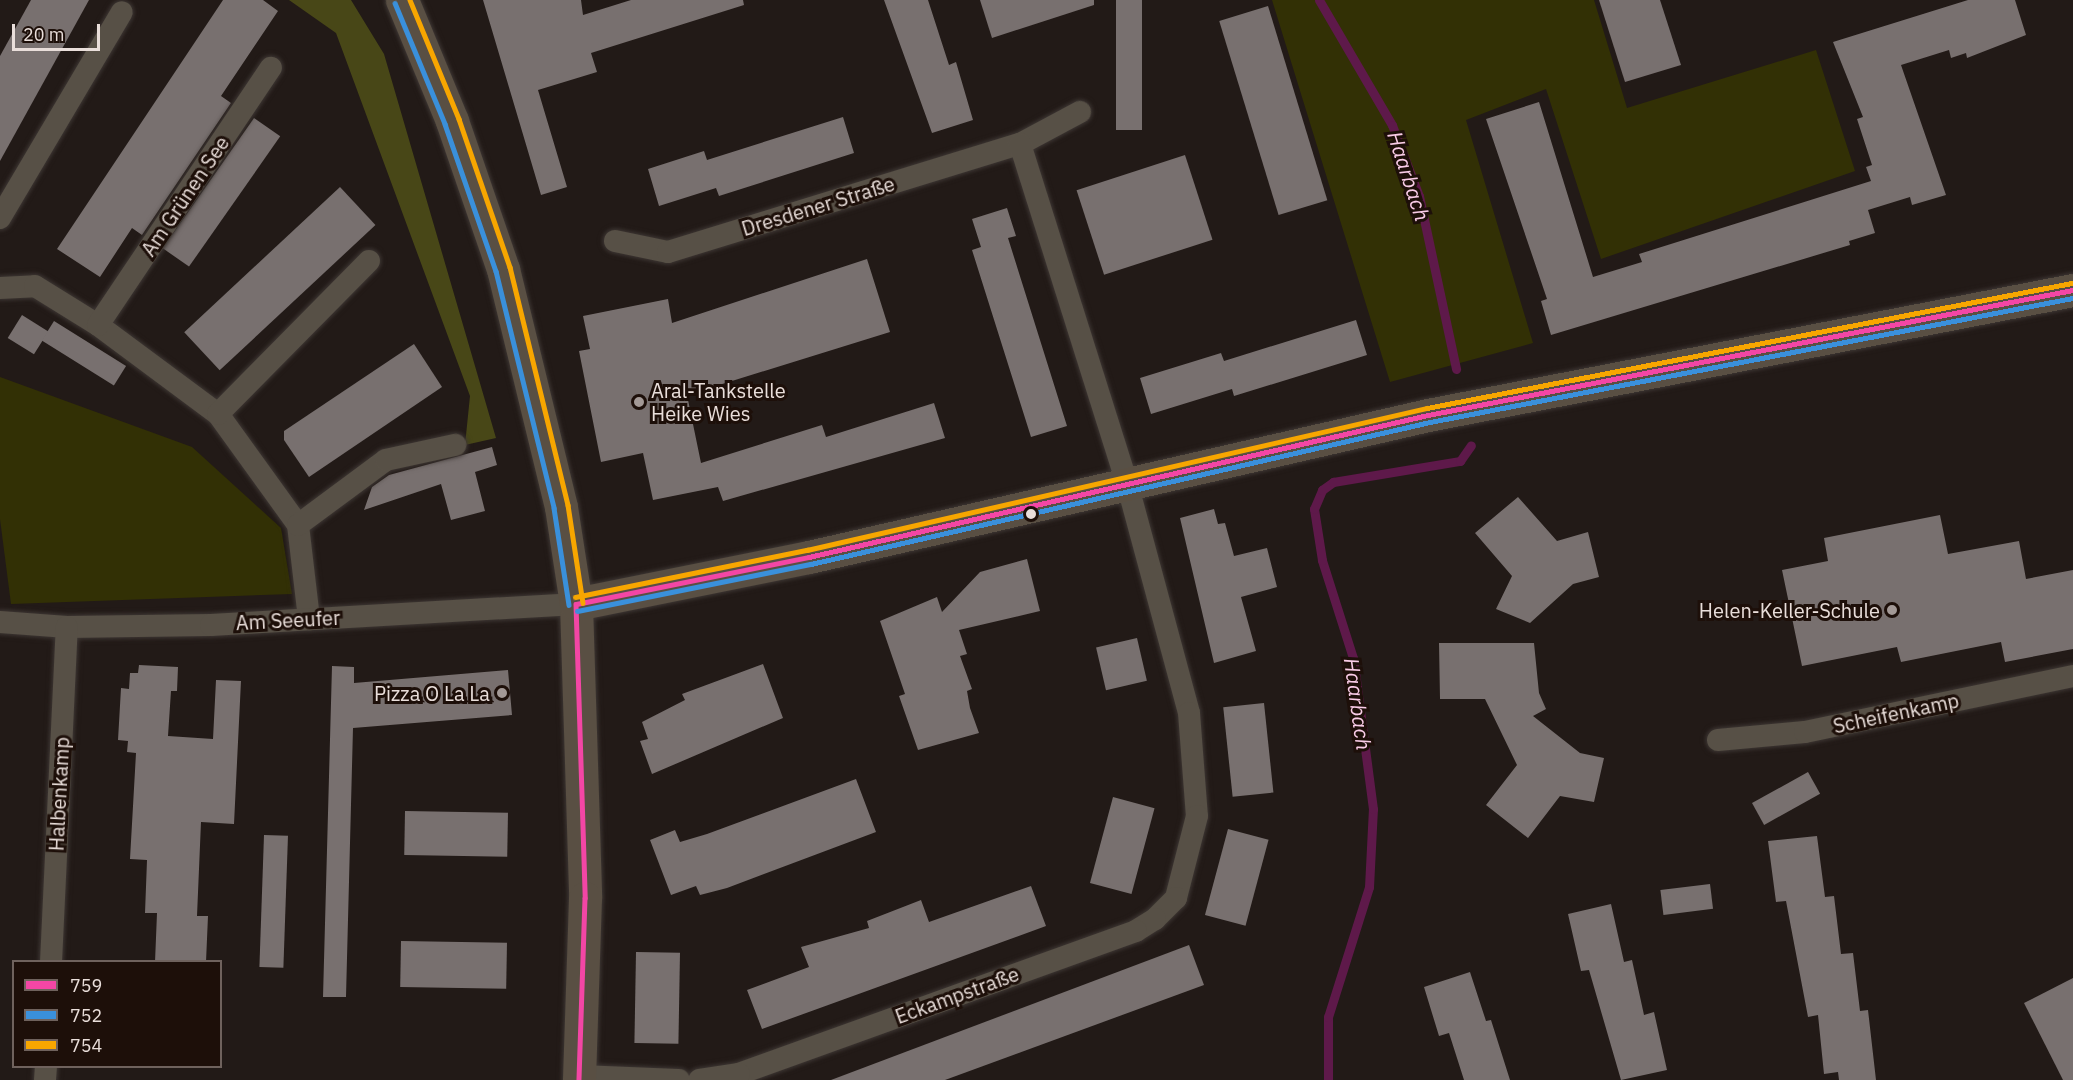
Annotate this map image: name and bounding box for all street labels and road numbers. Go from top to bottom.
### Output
street label: Am Grünen See [136,131,234,261]
street label: Dresdener Straße [739,171,897,241]
street label: Am Seeufer [235,605,341,635]
street label: Scheifenkamp [1831,688,1961,738]
street label: Halbenkamp [44,736,74,852]
street label: Eckampstraße [892,961,1022,1029]

